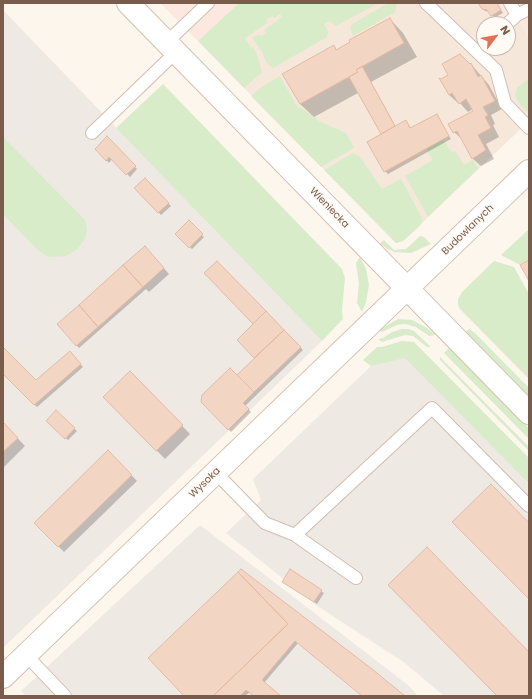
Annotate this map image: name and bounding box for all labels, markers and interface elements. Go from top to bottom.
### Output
north arrow [476,16,516,56]
text: N [496,22,514,38]
street label: Wieniecka [307,185,351,231]
street label: Budowlanych [440,202,496,258]
street label: Wysoka [187,465,223,501]

